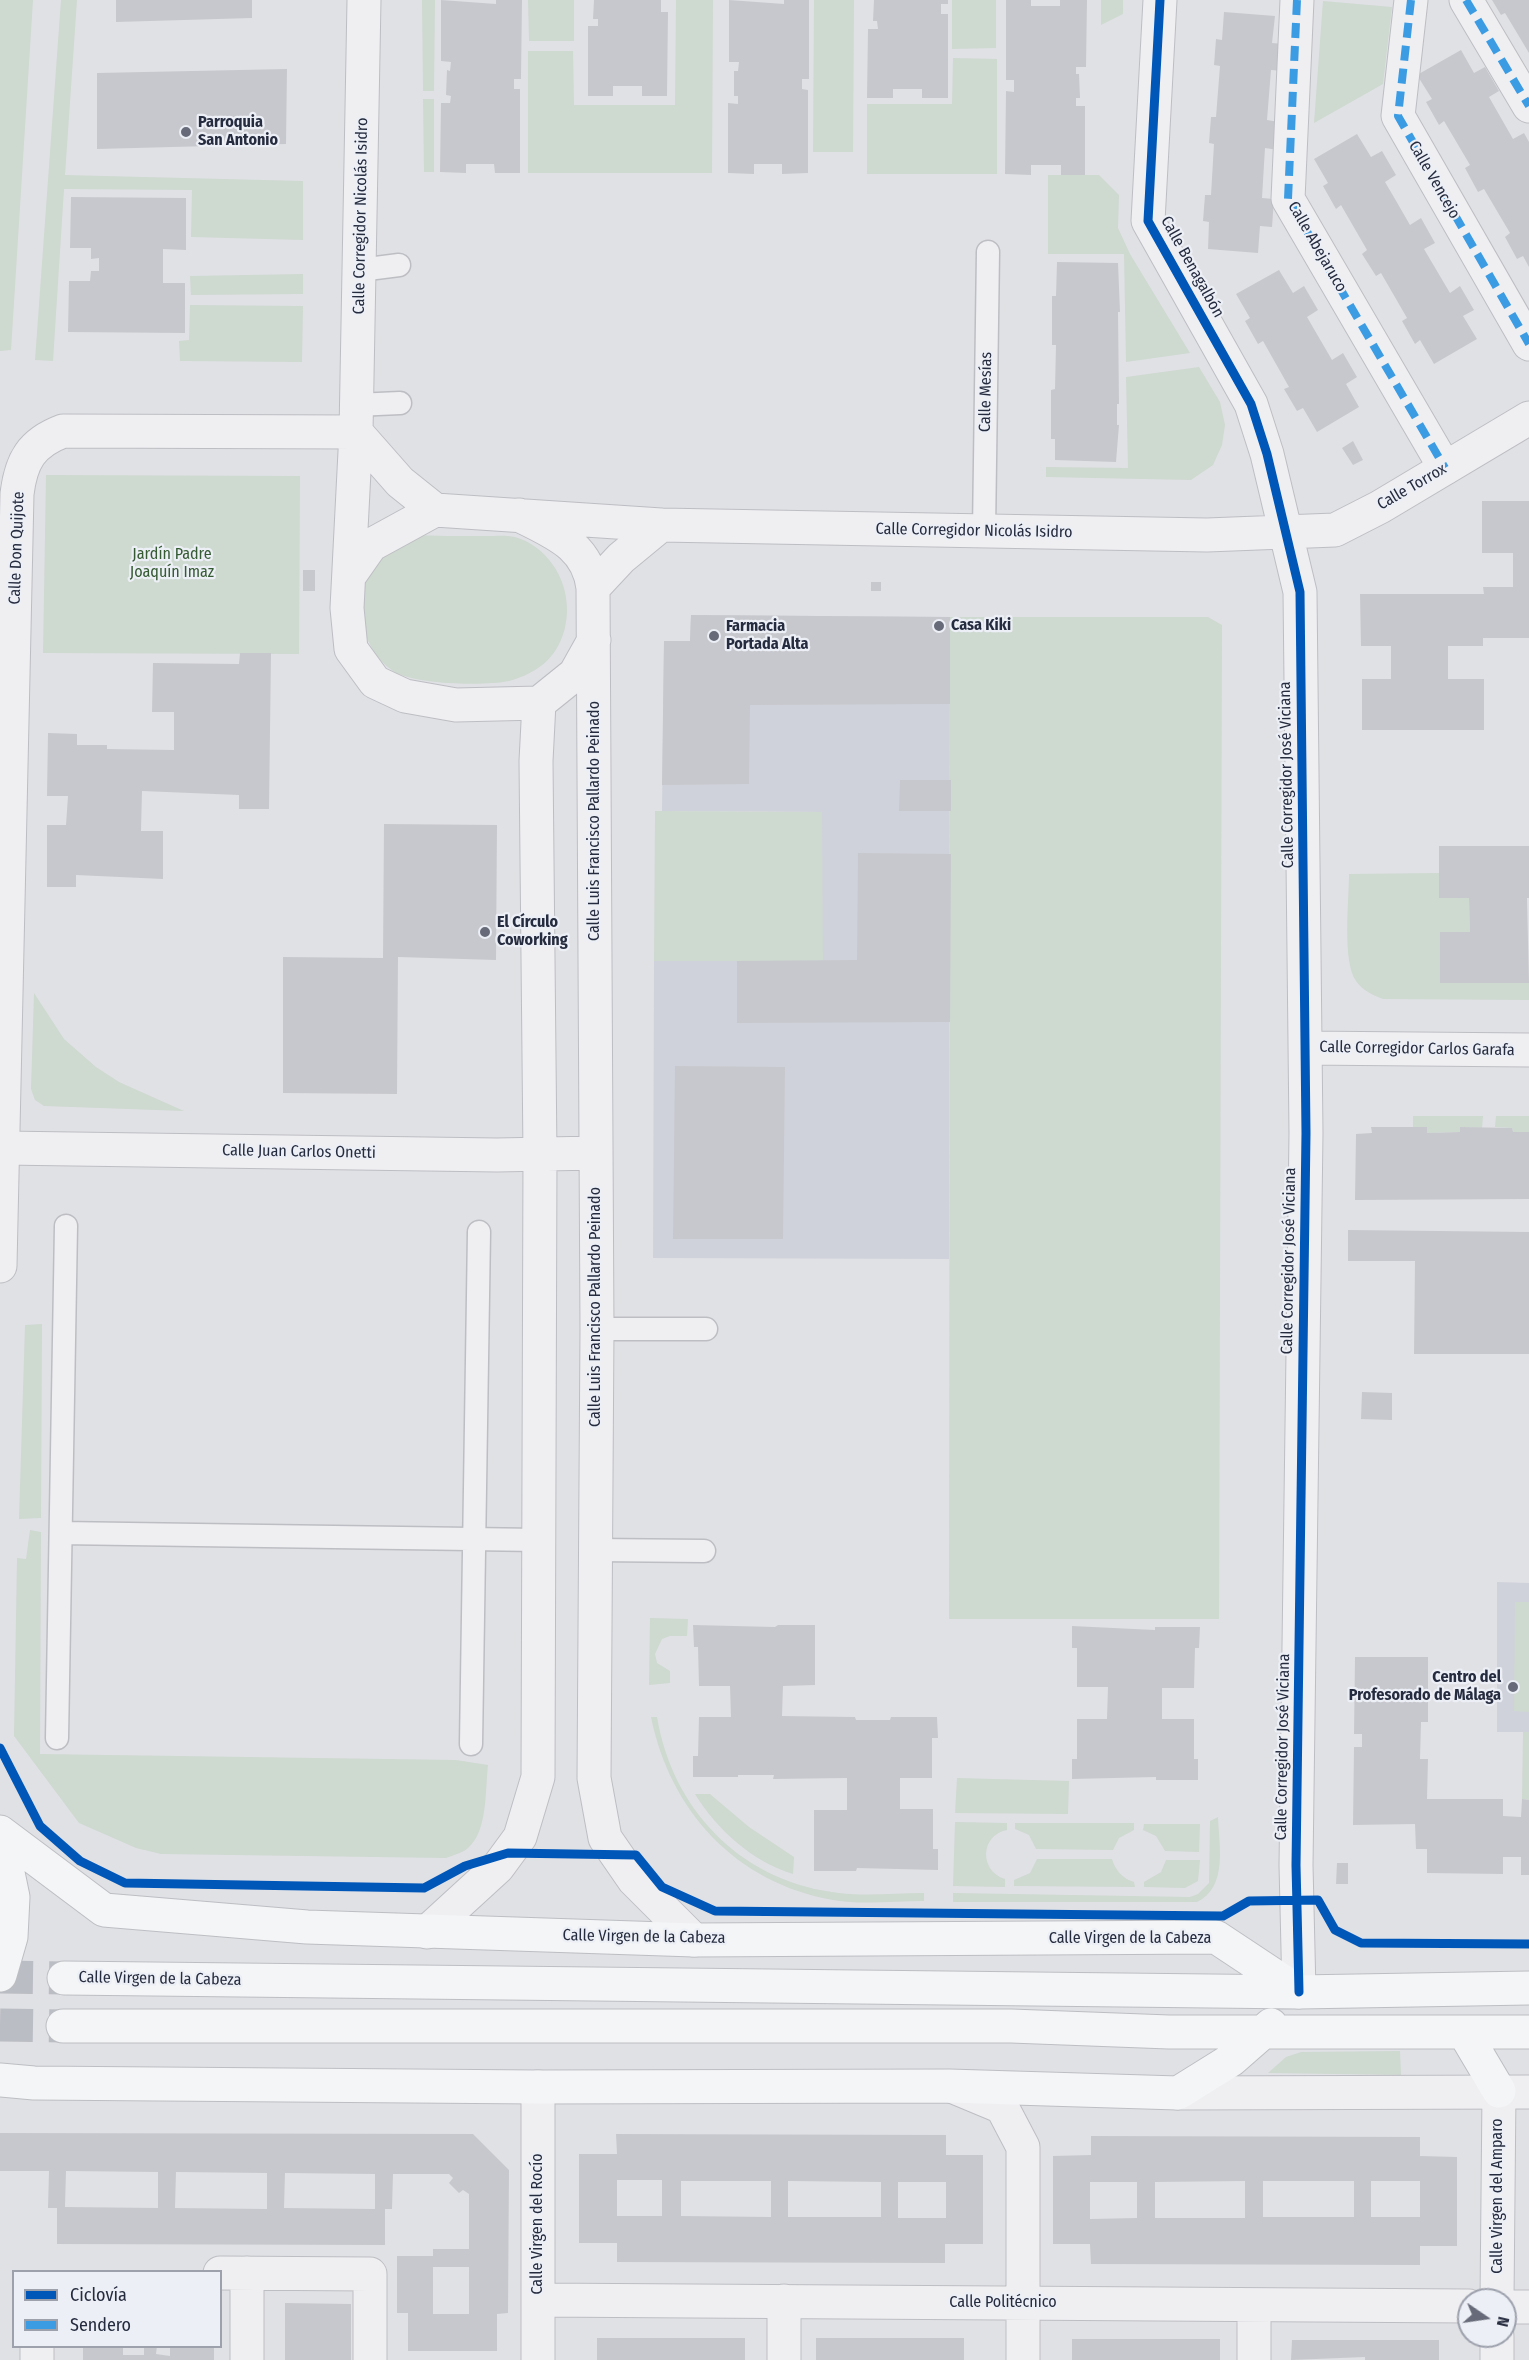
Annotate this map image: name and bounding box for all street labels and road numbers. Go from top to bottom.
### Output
street label: Calle Corregidor Nicolás Isidro [350,117,372,315]
street label: Calle Vencejo [1404,138,1464,222]
street label: Calle Abejaruco [1283,198,1351,296]
street label: Calle Benagalbón [1156,213,1228,321]
street label: Calle Mesías [976,352,996,432]
street label: Calle Torrox [1374,460,1450,514]
street label: Calle Don Quijote [5,491,29,605]
street label: Calle Corregidor Nicolás Isidro [875,520,1073,542]
street label: Calle Corregidor José Viciana [1276,681,1298,869]
street label: Calle Luis Francisco Pallardo Peinado [585,701,605,941]
street label: Calle Corregidor Carlos Garafa [1319,1038,1515,1060]
street label: Calle Juan Carlos Onetti [222,1141,376,1163]
street label: Calle Corregidor José Viciana [1278,1167,1300,1355]
street label: Calle Luis Francisco Pallardo Peinado [586,1187,606,1427]
street label: Calle Corregidor José Viciana [1272,1653,1294,1841]
street label: Calle Virgen de la Cabeza [563,1926,725,1948]
street label: Calle Virgen de la Cabeza [1049,1929,1211,1949]
street label: Calle Virgen de la Cabeza [79,1968,241,1990]
street label: Calle Virgen del Amparo [1488,2118,1508,2274]
street label: Calle Virgen del Rocío [528,2153,548,2295]
street label: Calle Politécnico [949,2293,1057,2313]

